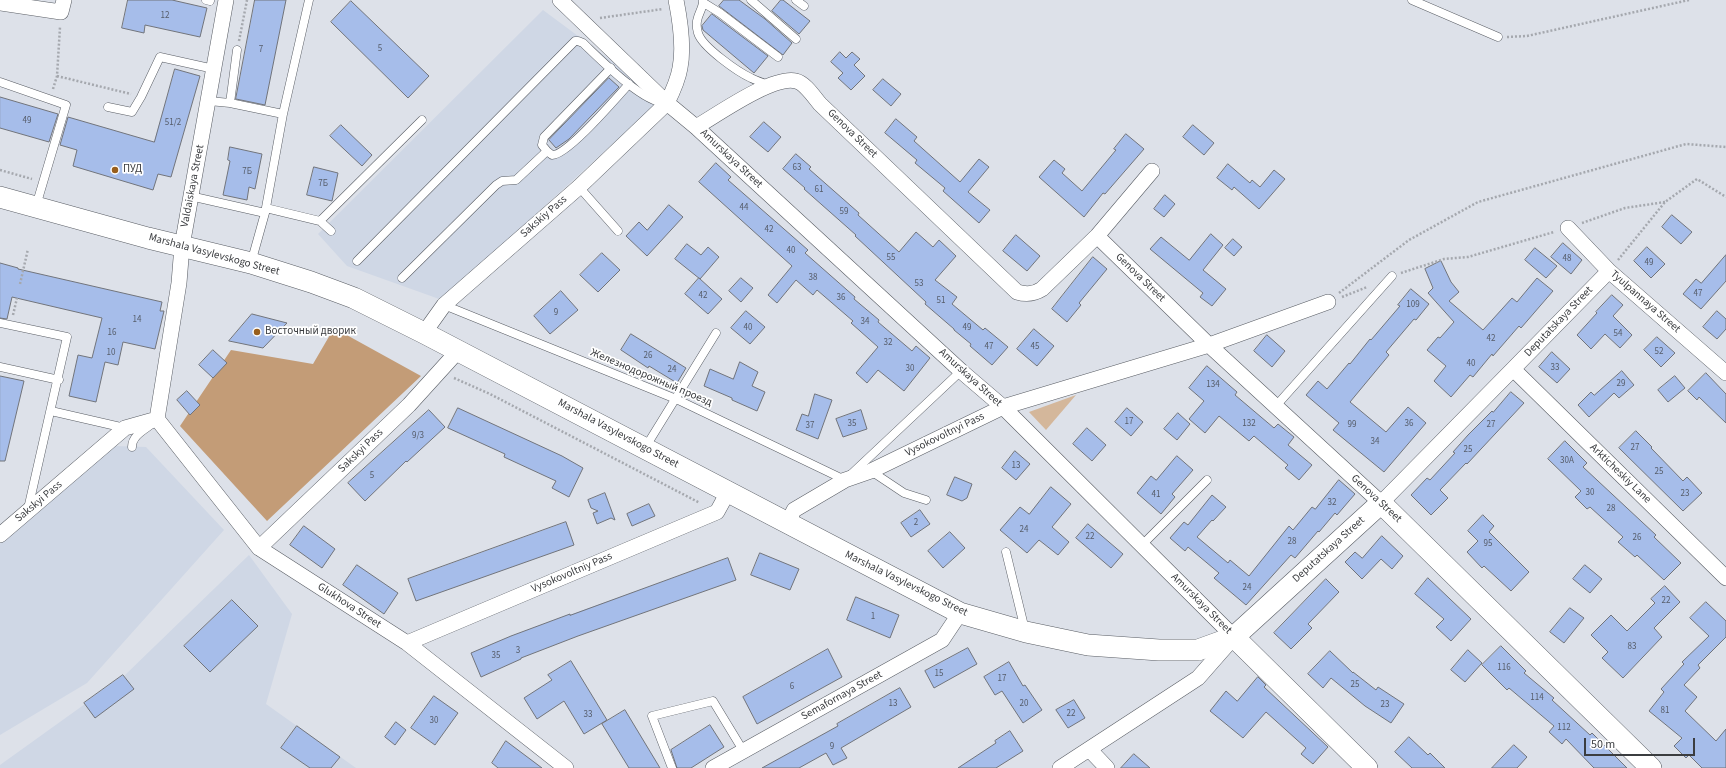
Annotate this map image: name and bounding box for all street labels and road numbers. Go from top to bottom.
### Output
street label: Genova Street [824,107,880,161]
street label: Amurskaya Street [697,127,765,191]
street label: Valdaiskaya Street [179,144,207,228]
street label: Sakskiy Pass [518,193,570,241]
street label: Marshala Vasylevskogo Street [147,231,281,279]
street label: Genova Street [1112,251,1168,305]
street label: Tyulpannaya Street [1607,268,1683,336]
street label: Deputatskaya Street [1522,284,1596,360]
street label: Железнодорожный проезд [588,346,714,410]
street label: Amurskaya Street [936,346,1004,410]
street label: Marshala Vasylevskogo Street [555,396,681,472]
street label: Vysokovoltnyi Pass [903,410,987,460]
street label: Sakskyi Pass [336,426,386,476]
street label: Arkticheskiy Lane [1587,441,1653,507]
street label: Genova Street [1348,472,1404,526]
street label: Sakskyi Pass [13,478,65,526]
street label: Deputatskaya Street [1290,514,1368,586]
street label: Marshala Vasylevskogo Street [842,548,970,620]
street label: Vysokovoltniy Pass [530,550,614,596]
street label: Amurskaya Street [1168,571,1234,637]
street label: Glukhova Street [315,581,383,631]
street label: Semafornaya Street [799,668,885,724]

